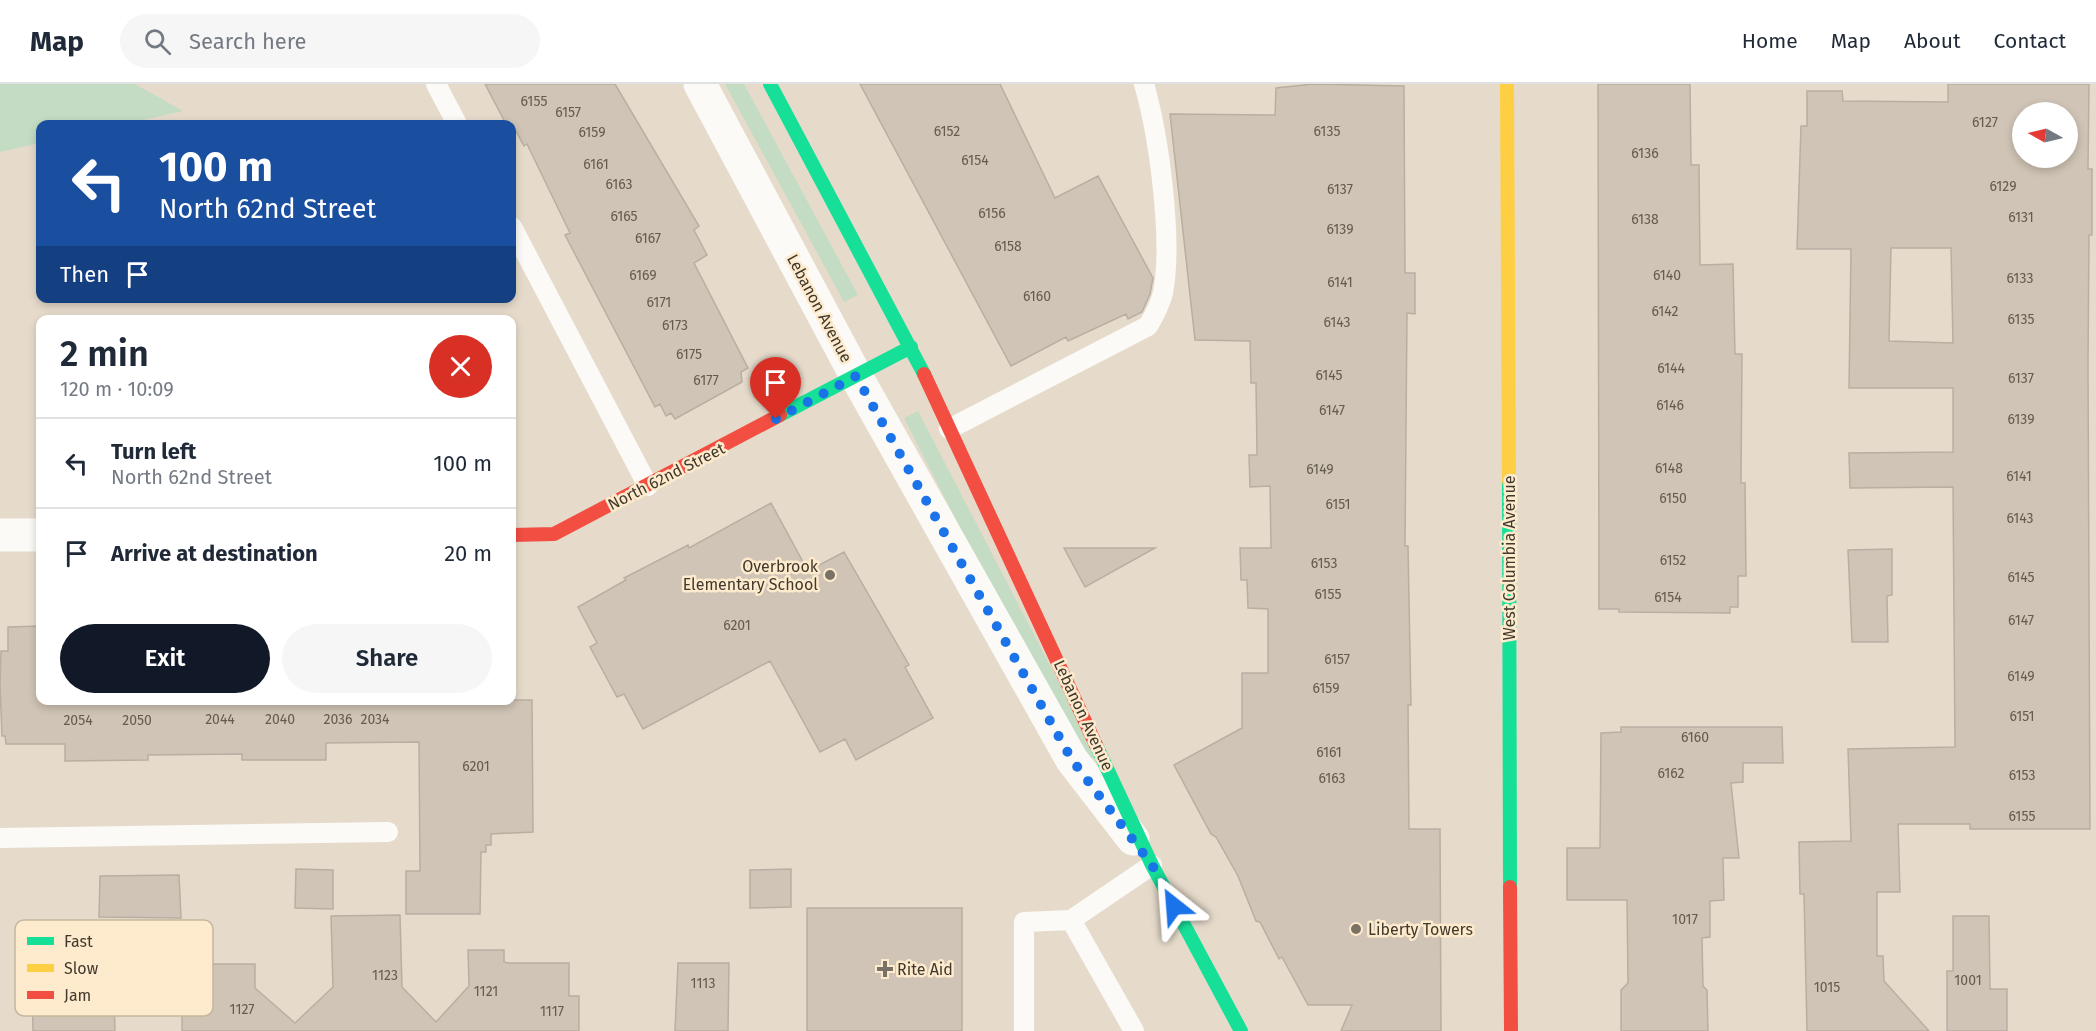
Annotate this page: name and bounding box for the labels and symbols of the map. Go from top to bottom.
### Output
house number: 6155 [521,93,547,110]
north arrow [2012,102,2078,168]
house number: 6157 [555,104,581,121]
house number: 6127 [1972,114,1998,131]
house number: 6152 [934,123,960,140]
house number: 6135 [1314,123,1340,140]
house number: 6159 [579,124,606,141]
house number: 6136 [1631,145,1659,162]
house number: 6154 [961,152,989,169]
house number: 6161 [583,156,609,173]
house number: 6163 [605,176,633,193]
house number: 6129 [1990,178,2016,195]
house number: 6137 [1327,181,1353,198]
house number: 6156 [978,205,1006,222]
house number: 6165 [610,208,638,225]
house number: 6131 [2008,209,2034,226]
house number: 6138 [1631,211,1659,228]
house number: 6139 [1326,221,1354,238]
house number: 6167 [635,230,661,247]
house number: 6158 [994,238,1022,255]
street label: Lebanon Avenue [783,251,856,366]
house number: 6169 [629,267,657,284]
house number: 6140 [1653,267,1681,284]
house number: 6133 [2007,270,2033,287]
house number: 6141 [1327,274,1353,291]
house number: 6160 [1023,288,1051,305]
house number: 6171 [647,294,671,311]
house number: 6142 [1652,303,1679,320]
house number: 6135 [2008,311,2034,328]
house number: 6143 [1323,314,1351,331]
house number: 6173 [662,317,688,334]
house number: 6175 [676,346,702,363]
pin [750,357,801,419]
house number: 6144 [1657,360,1685,377]
house number: 6145 [1315,367,1343,384]
house number: 6137 [2008,370,2034,387]
house number: 6177 [693,372,719,389]
house number: 6146 [1656,397,1684,414]
house number: 6147 [1319,402,1345,419]
house number: 6139 [2007,411,2035,428]
street label: North 62nd Street [605,439,728,514]
house number: 6148 [1655,460,1683,477]
house number: 6149 [1306,461,1334,478]
house number: 6141 [2006,468,2032,485]
street label: West Columbia Avenue [1500,475,1519,641]
house number: 6150 [1659,490,1687,507]
house number: 6151 [1325,496,1351,513]
house number: 6143 [2006,510,2034,527]
house number: 6152 [1660,552,1686,569]
house number: 6153 [1311,555,1337,572]
place label: Overbrook Elementary School [683,557,819,594]
marker: Overbrook Elementary School [823,568,837,582]
house number: 6145 [2007,569,2035,586]
house number: 6155 [1315,586,1341,603]
house number: 6154 [1654,589,1682,606]
house number: 6147 [2008,612,2034,629]
house number: 6201 [723,617,751,634]
house number: 6157 [1324,651,1350,668]
street label: Lebanon Avenue [1050,657,1117,774]
house number: 6149 [2007,668,2035,685]
house number: 6159 [1313,680,1340,697]
house number: 6151 [2009,708,2035,725]
house number: 2044 [205,711,235,728]
house number: 2040 [265,711,295,728]
house number: 2036 [323,711,353,728]
house number: 2034 [361,711,390,728]
house number: 2054 [63,712,93,729]
house number: 2050 [122,712,152,729]
house number: 6160 [1681,729,1709,746]
house number: 6161 [1316,744,1342,761]
house number: 6201 [462,758,490,775]
house number: 6162 [1657,765,1685,782]
house number: 6153 [2009,767,2035,784]
house number: 6163 [1318,770,1346,787]
house number: 6155 [2009,808,2035,825]
position arrow [1142,874,1206,938]
house number: 1017 [1672,911,1698,928]
legend [15,920,213,1016]
place label: Liberty Towers [1368,920,1473,939]
marker: Liberty Towers [1349,922,1363,936]
text: Fast [64,932,93,951]
text: Slow [64,959,99,978]
place label: Rite Aid [897,960,953,979]
marker: Rite Aid [878,962,892,976]
house number: 1123 [372,967,398,984]
house number: 1001 [1954,972,1982,989]
house number: 1113 [691,975,715,992]
house number: 1015 [1814,979,1840,996]
house number: 1121 [474,983,498,1000]
text: Jam [64,986,91,1005]
house number: 1127 [230,1001,254,1018]
house number: 1117 [540,1003,564,1020]

